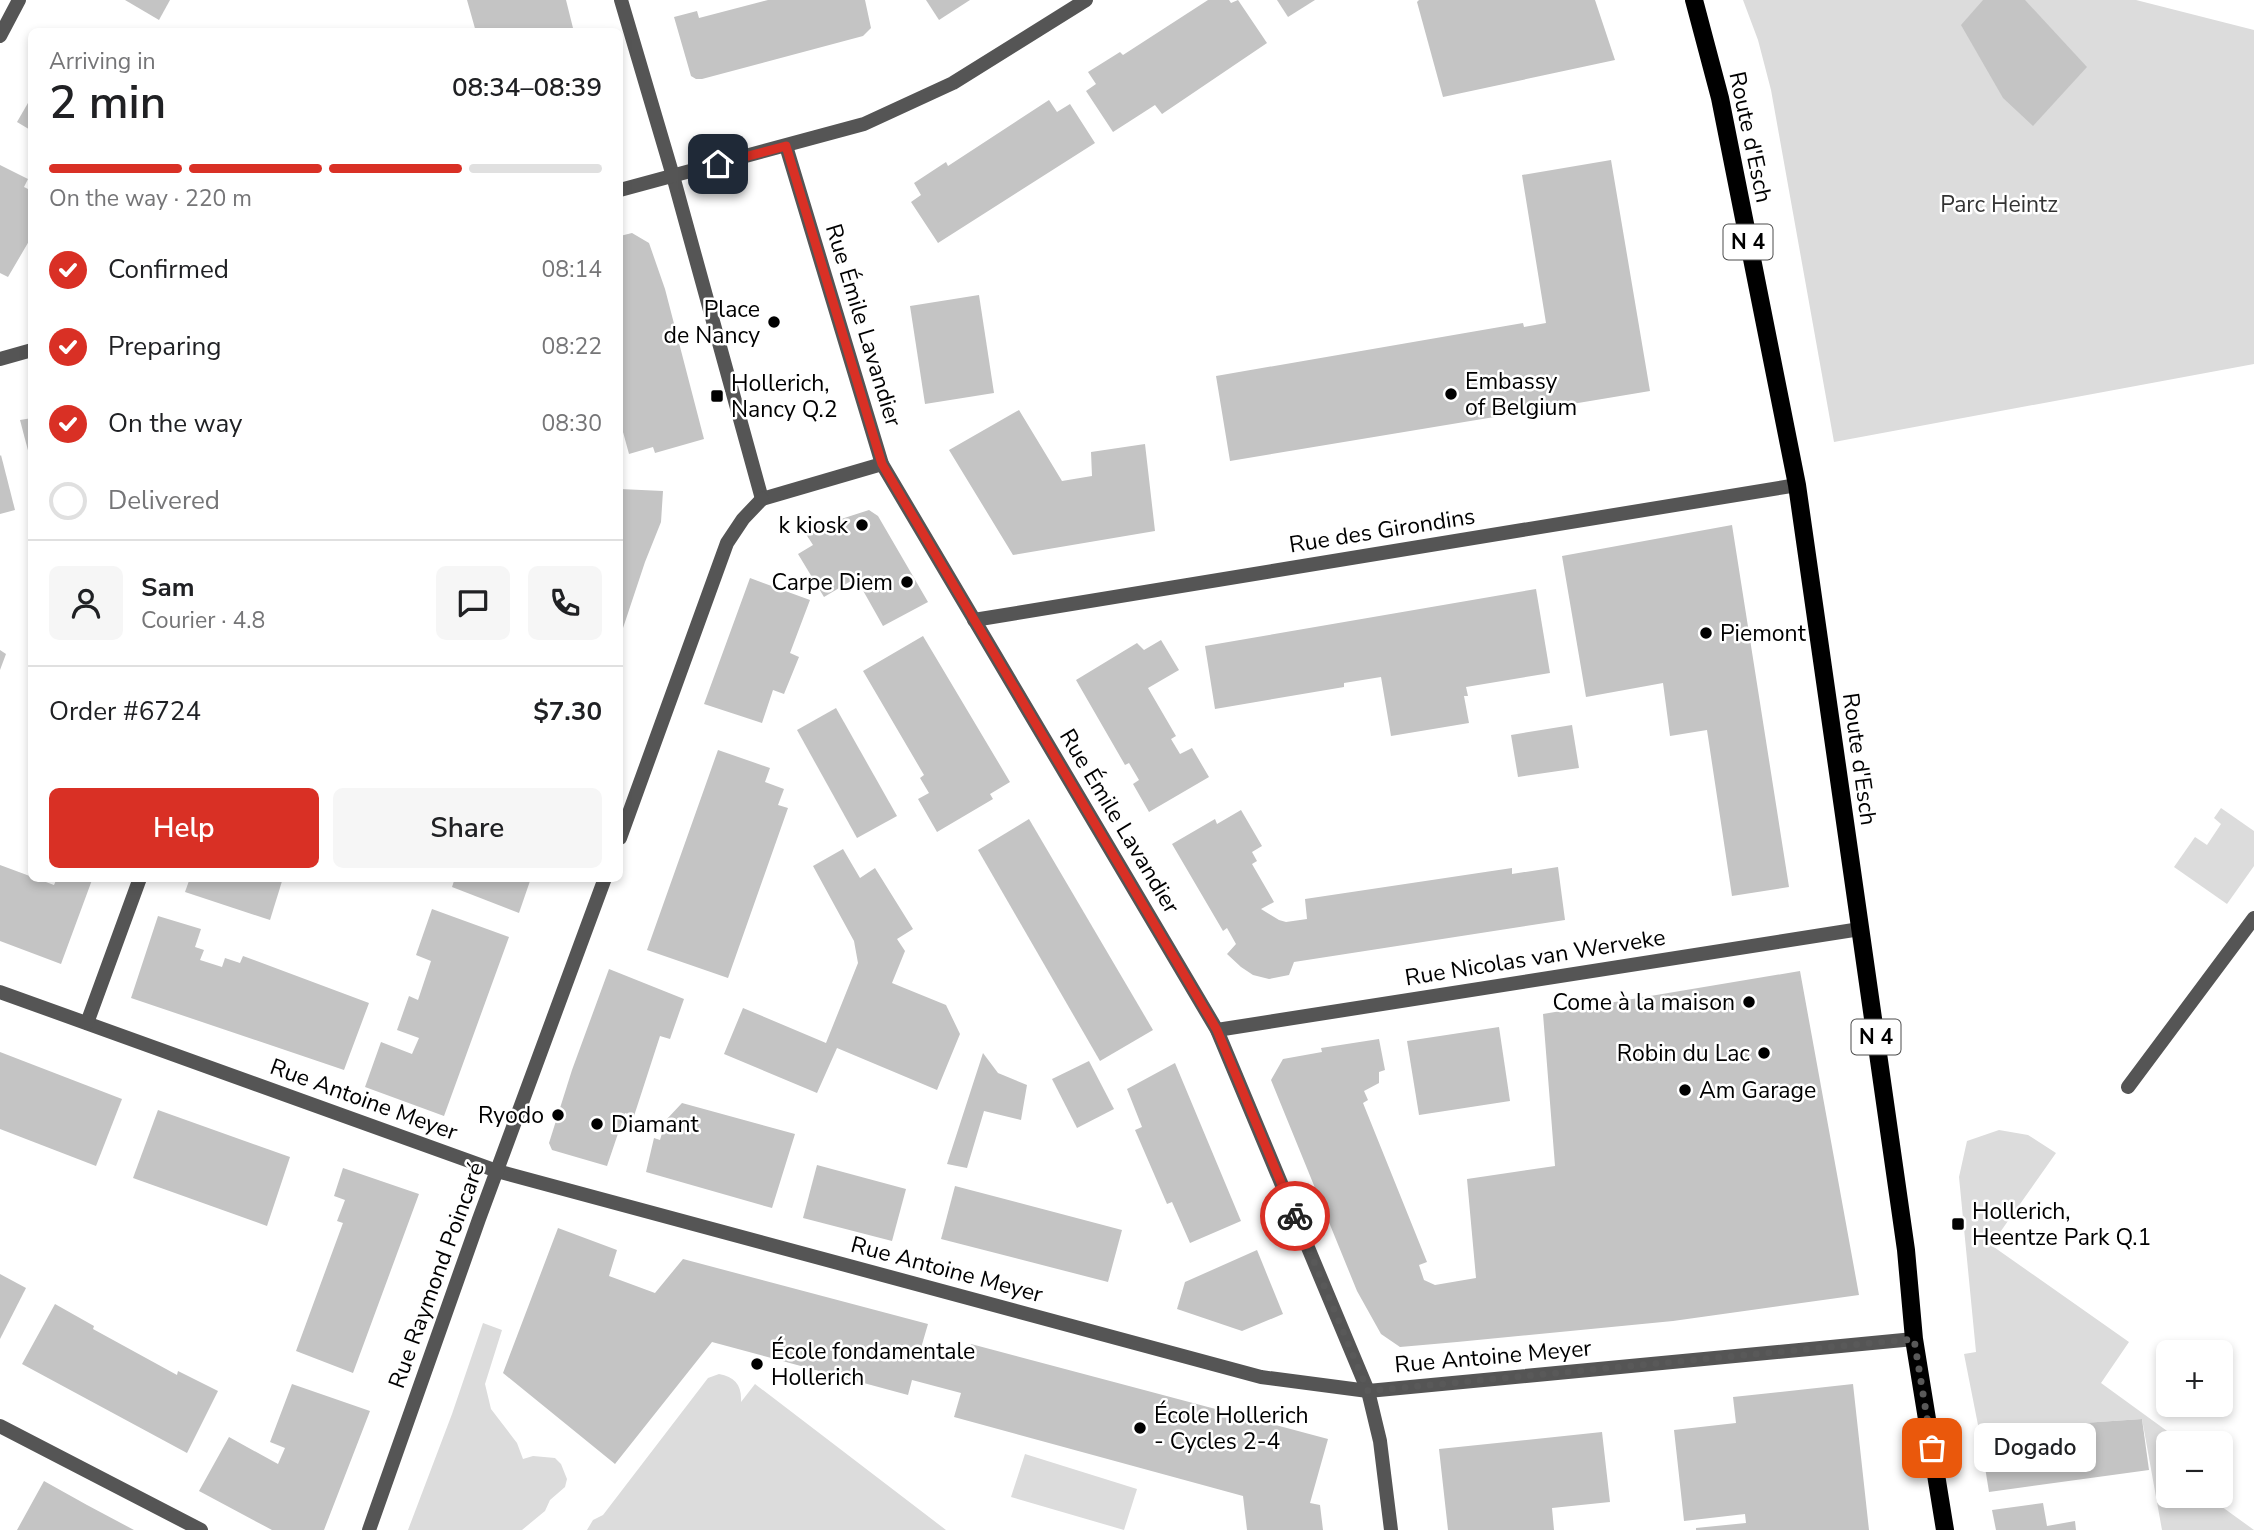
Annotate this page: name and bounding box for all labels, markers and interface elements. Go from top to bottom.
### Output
text: Arriving in [49,46,156,77]
street label: Route d'Esch [1721,69,1780,206]
text: 08:34–08:39 [452,70,602,105]
text: 2 min [49,71,166,134]
pin [688,134,748,194]
icon: home [699,145,737,183]
text: On the way · 220 m [49,183,252,214]
park label: Parc Heintz [1940,189,2058,220]
street label: Rue Émile Lavandier [818,220,909,431]
road number: N 4 [1724,224,1772,260]
icon: check [49,251,87,289]
text: Confirmed [108,252,229,287]
text: 08:14 [542,254,602,285]
place label: Place de Nancy [664,294,760,351]
marker: Place de Nancy [766,314,782,330]
icon: check [49,328,87,366]
text: Preparing [108,329,221,364]
text: 08:22 [542,331,602,362]
place label: Embassy of Belgium [1465,366,1577,423]
place label: Hollerich, Nancy Q.2 [731,368,838,425]
marker: Embassy of Belgium [1443,386,1459,402]
marker: Hollerich, Nancy Q.2 [709,388,725,404]
icon: check [49,405,87,443]
text: On the way [108,406,242,441]
text: 08:30 [542,408,602,439]
text: Delivered [108,483,220,518]
street label: Rue des Girondins [1287,500,1477,561]
place label: k kiosk [778,510,848,541]
marker: k kiosk [854,517,870,533]
button: person [49,566,123,640]
button: chat [436,566,510,640]
button: phone [528,566,602,640]
place label: Carpe Diem [772,567,893,598]
text: Sam [141,570,194,605]
marker: Carpe Diem [899,574,915,590]
text: Courier · 4.8 [141,605,265,636]
place label: Piemont [1720,618,1807,649]
marker: Piemont [1698,625,1714,641]
street label: Route d'Esch [1835,691,1884,827]
text: Order #6724 [49,694,201,729]
text: $7.30 [533,694,602,729]
street label: Rue Émile Lavandier [1052,723,1187,920]
button: Help [49,788,319,868]
button: Share [333,788,602,868]
street label: Rue Nicolas van Werveke [1403,922,1668,993]
place label: Come à la maison [1553,987,1735,1018]
marker: Come à la maison [1741,994,1757,1010]
road number: N 4 [1852,1020,1900,1054]
place label: Robin du Lac [1617,1038,1750,1069]
marker: Robin du Lac [1756,1045,1772,1061]
street label: Rue Antoine Meyer [266,1051,463,1148]
place label: Am Garage [1699,1075,1816,1106]
marker: Am Garage [1677,1082,1693,1098]
place label: Ryodo [478,1100,544,1131]
marker: Ryodo [550,1107,566,1123]
place label: Diamant [611,1109,700,1140]
marker: Diamant [589,1116,605,1132]
street label: Rue Raymond Poincaré [381,1158,492,1393]
courier [1260,1181,1330,1251]
place label: Hollerich, Heentze Park Q.1 [1972,1196,2151,1253]
icon: bike [1276,1197,1314,1235]
marker: Hollerich, Heentze Park Q.1 [1950,1216,1966,1232]
street label: Rue Antoine Meyer [848,1229,1047,1310]
street label: Rue Antoine Meyer [1393,1332,1593,1381]
place label: École fondamentale Hollerich [771,1336,975,1393]
map controls [2156,1340,2233,1508]
button: + [2156,1340,2233,1417]
marker: École fondamentale Hollerich [749,1356,765,1372]
place label: École Hollerich - Cycles 2-4 [1154,1400,1309,1457]
pin [1902,1418,1962,1478]
marker: École Hollerich - Cycles 2-4 [1132,1420,1148,1436]
callout: Dogado [1974,1424,2096,1472]
icon: bag [1913,1429,1951,1467]
button: − [2156,1431,2233,1508]
text: Dogado [1994,1432,2076,1463]

